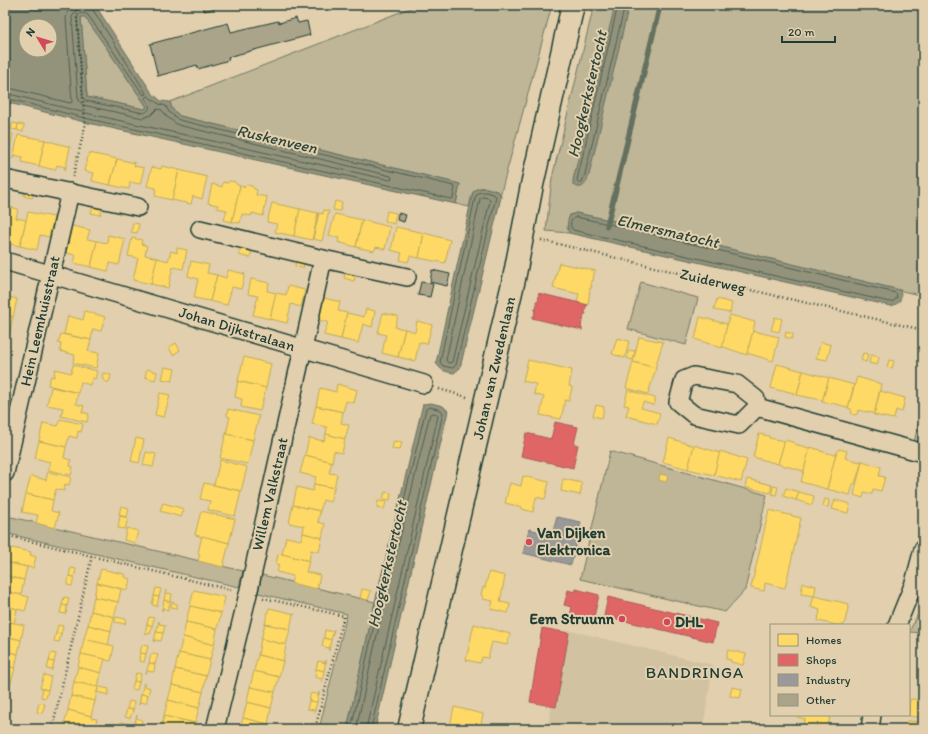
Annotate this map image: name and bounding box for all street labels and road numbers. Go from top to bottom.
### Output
street label: Hein Leemhuisstraat [16,254,64,388]
street label: Zuiderweg [678,265,748,297]
street label: Johan van Zwedenlaan [469,294,519,441]
street label: Johan Dijkstralaan [177,303,298,355]
street label: Willem Valkstraat [248,435,292,552]

